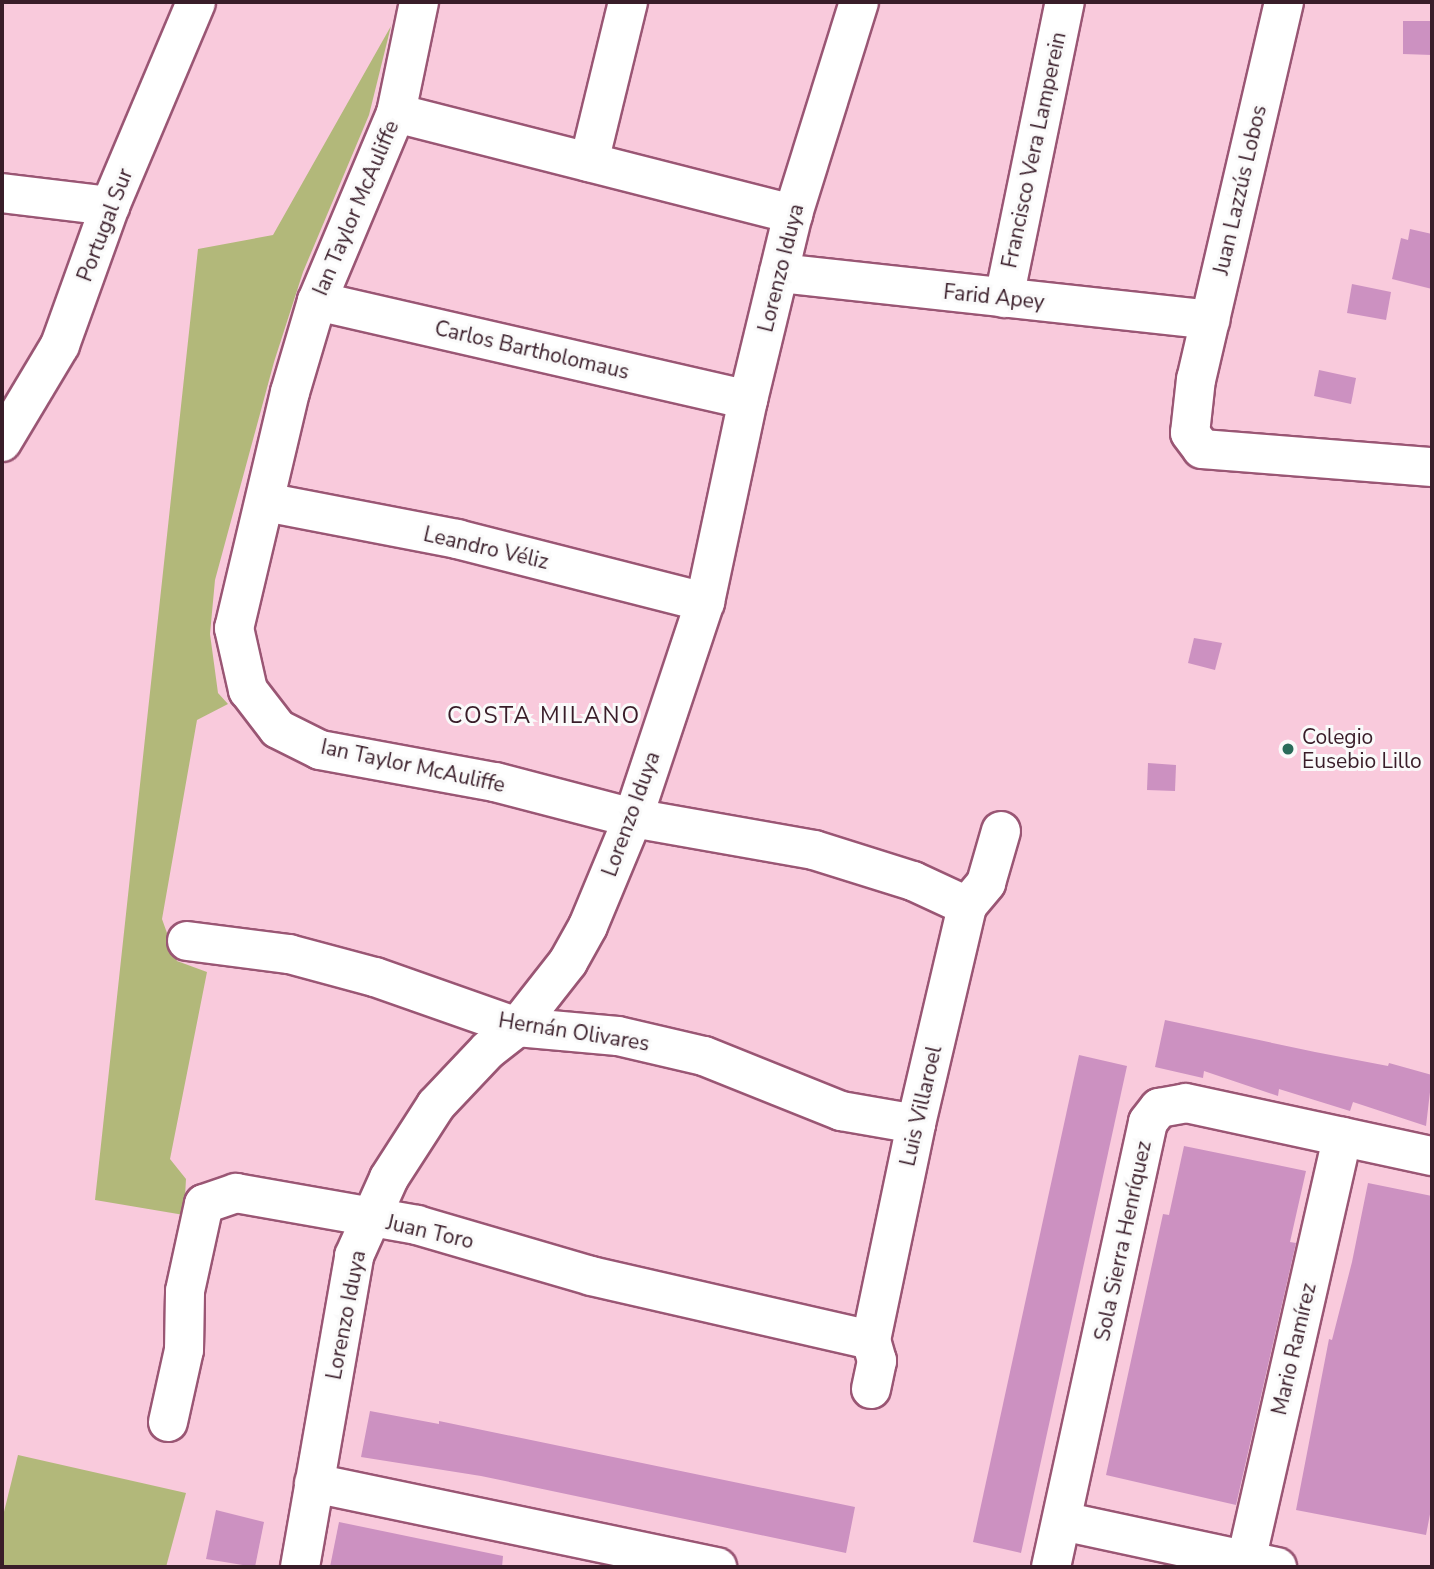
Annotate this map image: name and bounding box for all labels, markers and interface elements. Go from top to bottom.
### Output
street label: Francisco Vera Lamperein [997,30,1071,270]
street label: Juan Lazzús Lobos [1208,103,1272,277]
street label: Ian Taylor McAuliffe [308,117,404,299]
street label: Portugal Sur [72,165,138,285]
street label: Lorenzo Iduya [753,201,809,335]
street label: Farid Apey [942,279,1046,315]
street label: Carlos Bartholomaus [432,315,632,385]
street label: Leandro Véliz [421,521,551,575]
district label: COSTA MILANO [448,702,640,730]
place label: Colegio Eusebio Lillo [1302,724,1422,774]
street label: Ian Taylor McAuliffe [319,734,507,798]
marker: Colegio Eusebio Lillo [1280,741,1296,757]
street label: Lorenzo Iduya [597,748,665,880]
street label: Hernán Olivares [497,1008,651,1056]
street label: Luis Villaroel [895,1043,947,1169]
street label: Sola Sierra Henríquez [1089,1139,1157,1343]
street label: Juan Toro [384,1210,476,1254]
street label: Lorenzo Iduya [321,1248,371,1382]
street label: Mario Ramírez [1267,1281,1321,1417]

